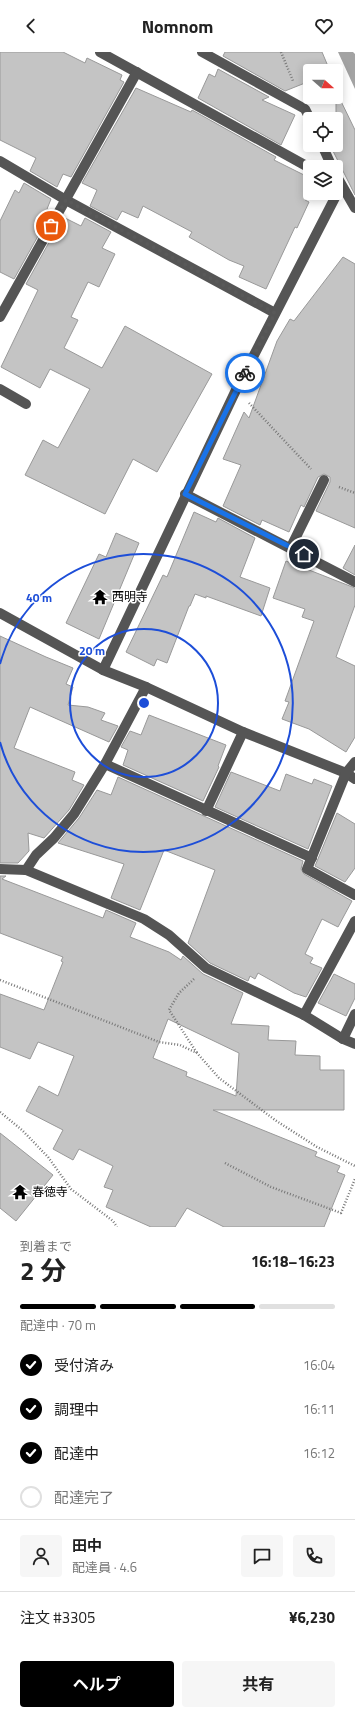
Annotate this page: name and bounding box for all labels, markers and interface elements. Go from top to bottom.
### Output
text: Nomnom [142,13,213,40]
icon: back [20,15,42,37]
icon: heart [313,15,335,37]
north arrow [303,64,343,104]
map controls [303,64,343,200]
button: locate [303,112,343,152]
button: layers [303,160,343,200]
pin [34,209,68,243]
icon: bag [40,215,62,237]
courier [225,353,265,393]
icon: bike [234,362,256,384]
pin [287,537,321,571]
icon: home [293,543,315,565]
place label: 西明寺 [112,587,148,606]
text: 40 m [26,588,52,607]
temple icon: 西明寺 [91,588,109,606]
text: 20 m [79,641,105,660]
centre of rings [137,696,151,710]
place label: 春徳寺 [32,1182,68,1201]
temple icon: 春徳寺 [11,1183,29,1201]
text: 到着まで [20,1236,72,1256]
text: 16:18–16:23 [251,1250,335,1273]
text: 2 分 [20,1251,66,1290]
text: 配達中 · 70 m [20,1315,96,1335]
icon: check [20,1354,42,1376]
text: 受付済み [54,1354,114,1377]
text: 16:04 [303,1355,335,1375]
icon: check [20,1398,42,1420]
text: 調理中 [54,1398,99,1421]
text: 16:11 [303,1399,335,1419]
icon: check [20,1442,42,1464]
text: 配達中 [54,1442,99,1465]
text: 16:12 [303,1443,335,1463]
text: 配達完了 [54,1486,114,1509]
text: 田中 [72,1534,102,1557]
button: person [20,1535,62,1577]
button: chat [241,1535,283,1577]
button: phone [293,1535,335,1577]
text: 配達員 · 4.6 [72,1557,137,1577]
text: 注文 #3305 [20,1606,95,1629]
text: ¥6,230 [289,1606,335,1629]
button: ヘルプ [20,1661,174,1707]
button: 共有 [182,1661,335,1707]

